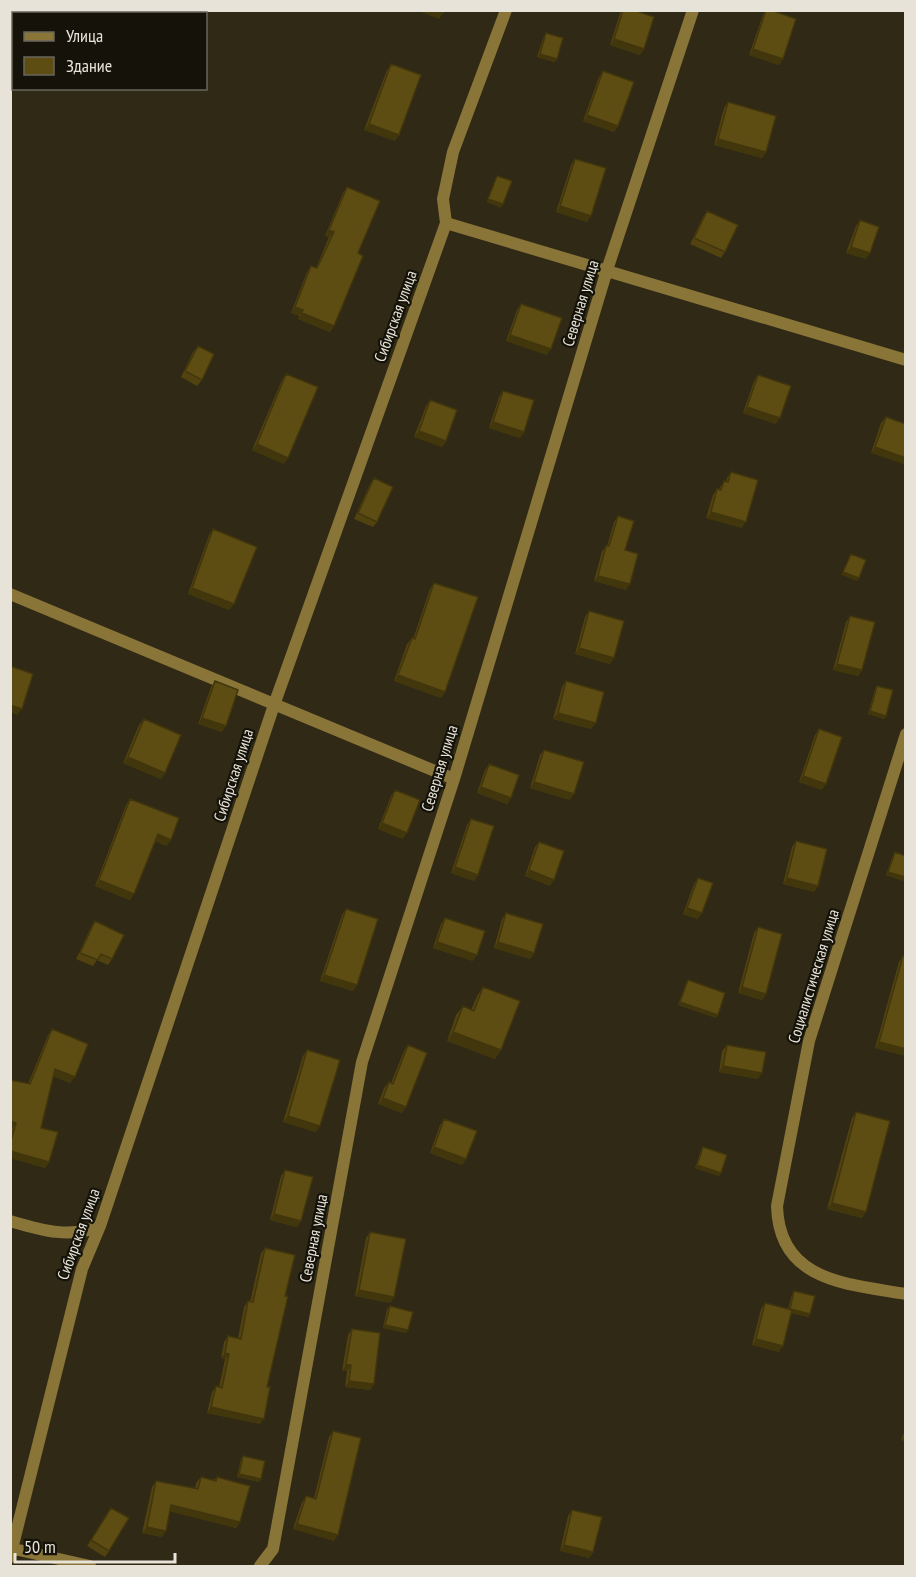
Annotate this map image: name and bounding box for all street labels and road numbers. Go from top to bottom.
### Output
street label: Северная улица [557,257,603,349]
street label: Сибирская улица [369,268,421,364]
street label: Северная улица [416,722,462,814]
street label: Сибирская улица [209,726,257,824]
street label: Социалистическая улица [783,907,843,1045]
street label: Сибирская улица [52,1186,104,1282]
street label: Северная улица [295,1192,331,1284]

